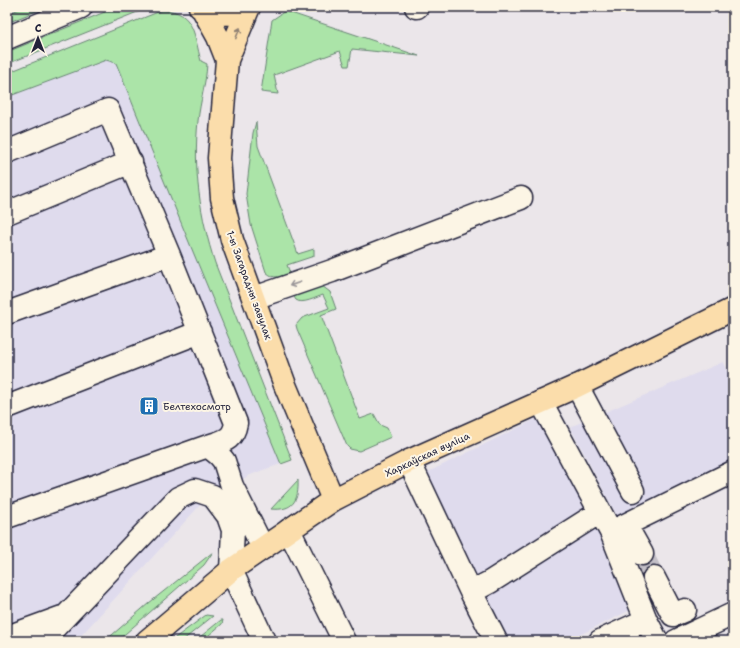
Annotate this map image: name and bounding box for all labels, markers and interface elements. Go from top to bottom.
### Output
north arrow [18,18,58,58]
text: С [35,21,42,36]
one-way arrow [234,28,242,40]
street label: 1-ы Загарадны завулак [224,229,276,342]
one-way arrow [290,280,302,288]
building icon: Белтехосмотр [138,395,160,417]
place label: Белтехосмотр [163,400,231,413]
street label: Харкаўская вуліца [383,429,472,480]

